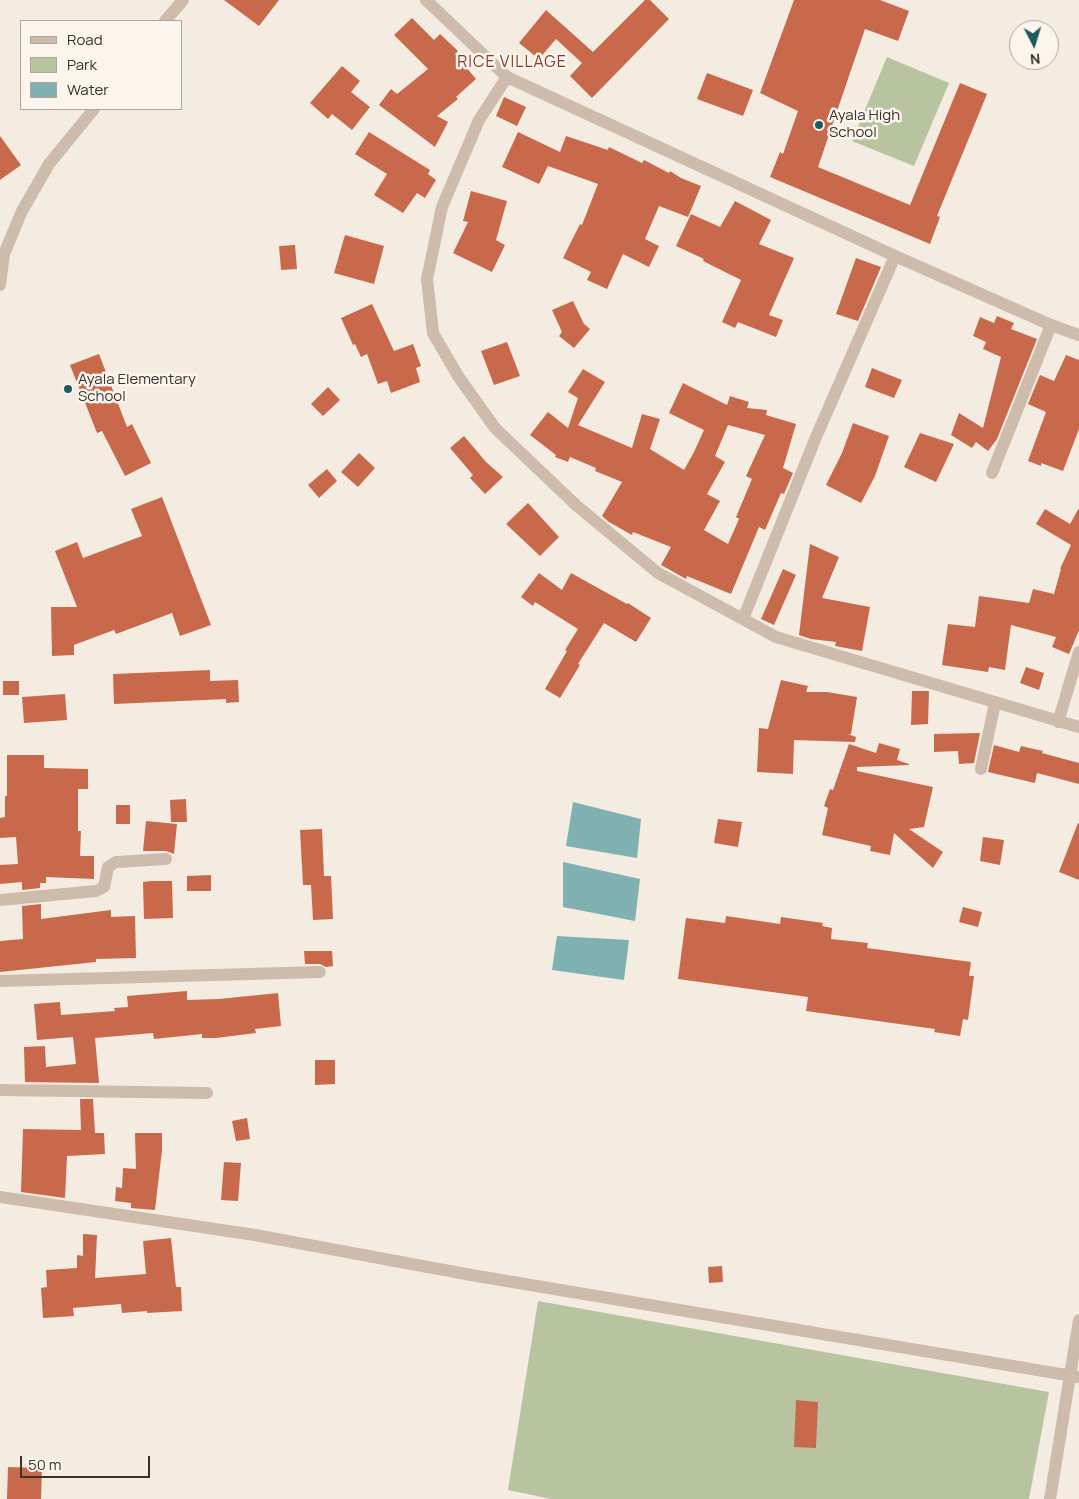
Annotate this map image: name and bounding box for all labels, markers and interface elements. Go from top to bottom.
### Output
legend [20,20,182,110]
north arrow [1009,20,1059,70]
text: Road [67,29,103,50]
text: N [1029,50,1041,69]
district label: RICE VILLAGE [456,53,568,73]
text: Park [67,54,97,75]
text: Water [67,79,109,100]
place label: Ayala High School [829,107,900,142]
marker: Ayala High School [813,119,825,131]
place label: Ayala Elementary School [78,371,196,406]
marker: Ayala Elementary School [62,383,74,395]
scale bar [22,1446,152,1478]
text: 50 m [28,1454,62,1475]

